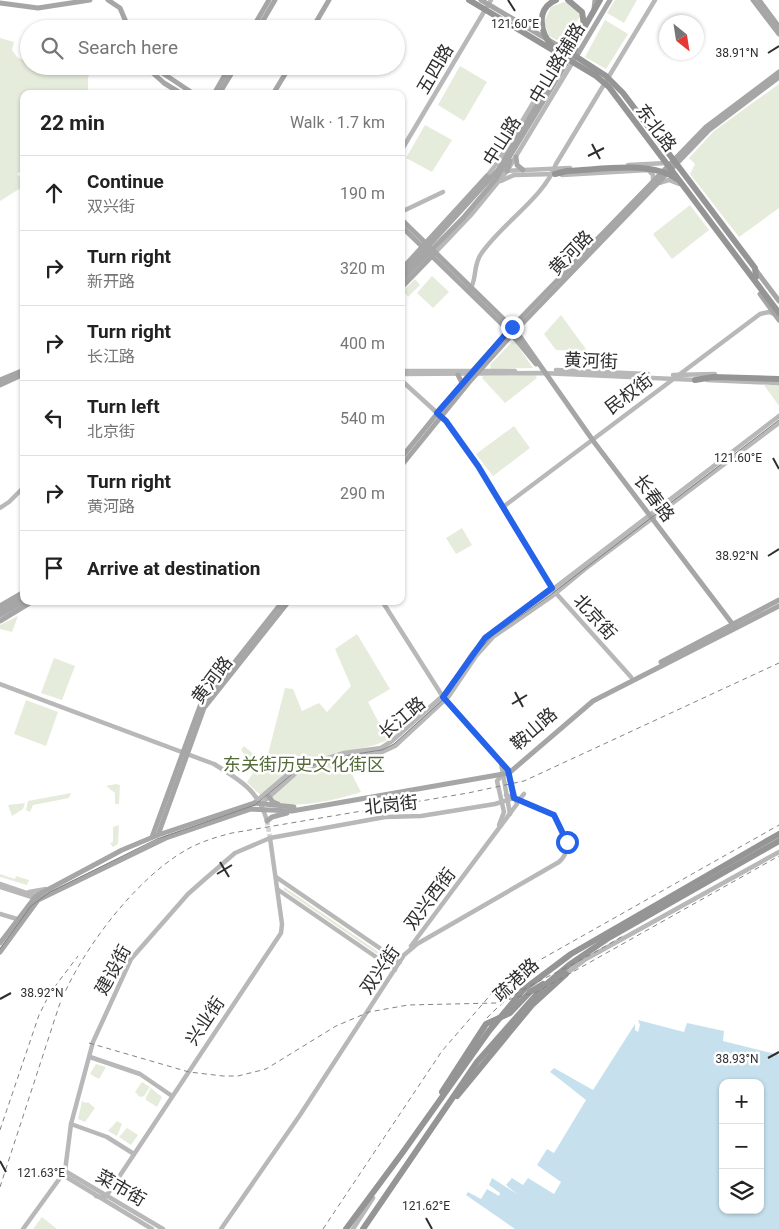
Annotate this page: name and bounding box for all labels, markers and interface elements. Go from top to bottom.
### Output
north arrow [659,15,704,60]
text: 121.60°E [491,17,539,31]
street label: 中山路辅路 [524,19,589,107]
search box [20,20,405,75]
icon: search [38,34,66,62]
text: Search here [78,36,178,59]
street label: 五四路 [412,40,457,97]
text: 38.91°N [715,46,759,60]
street label: 东北路 [632,100,681,156]
text: 22 min [40,111,105,135]
street label: 中山路 [478,112,525,169]
text: Walk · 1.7 km [290,113,385,132]
text: Continue [87,170,164,193]
icon: ahead [40,179,68,207]
text: 190 m [340,184,385,203]
text: 双兴街 [87,197,135,216]
street label: 黄河路 [544,226,597,279]
text: Turn right [87,245,171,268]
icon: right [40,254,68,282]
text: 320 m [340,259,385,278]
text: 新开路 [87,272,135,291]
route end [501,316,524,339]
text: Turn right [87,320,171,343]
icon: right [40,329,68,357]
text: 400 m [340,334,385,353]
text: 长江路 [87,347,135,366]
street label: 黄河街 [564,349,618,372]
street label: 民权街 [601,369,657,418]
text: Turn left [87,395,160,418]
icon: left [40,404,68,432]
text: 540 m [340,409,385,428]
text: 北京街 [87,422,135,441]
text: 121.60°E [714,451,762,465]
text: Turn right [87,470,171,493]
street label: 长春路 [630,470,679,526]
icon: right [40,479,68,507]
text: 290 m [340,484,385,503]
text: 黄河路 [87,497,135,516]
text: 38.92°N [715,549,759,563]
icon: arrive [40,554,68,582]
text: Arrive at destination [87,557,260,580]
street label: 北京街 [570,590,621,644]
street label: 黄河路 [187,652,236,708]
street label: 长江路 [374,692,429,743]
street label: 鞍山路 [506,703,561,754]
park label: 东关街历史文化街区 [223,754,385,775]
street label: 北岗街 [363,791,419,818]
route start [556,831,579,854]
street label: 双兴西街 [400,864,460,934]
street label: 建设街 [90,941,135,998]
street label: 双兴街 [356,942,404,998]
street label: 疏港路 [489,954,543,1006]
text: 38.92°N [20,986,64,1000]
street label: 兴业街 [181,992,228,1049]
text: 38.93°N [715,1052,759,1066]
map controls [719,1079,764,1214]
button: + [719,1079,764,1124]
button: − [719,1124,764,1169]
street label: 菜市街 [93,1165,150,1210]
text: 121.63°E [17,1166,65,1180]
button: layers [719,1169,764,1214]
text: 121.62°E [402,1199,450,1213]

